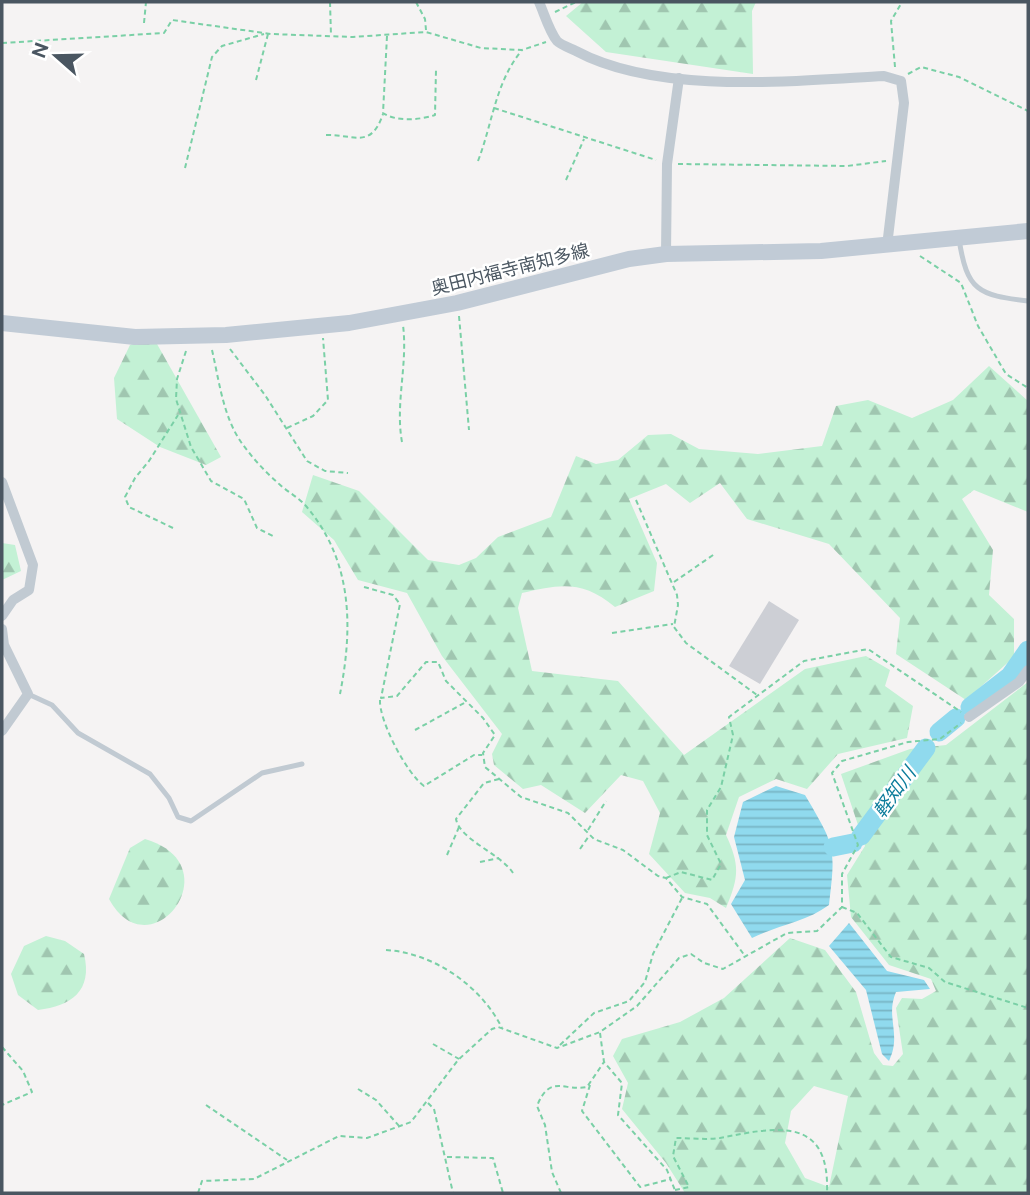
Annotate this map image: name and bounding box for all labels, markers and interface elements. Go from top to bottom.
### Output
north arrow [21,21,91,91]
text: N [27,39,53,61]
street label: 奥田内福寺南知多線 [429,239,591,299]
water label: 軽知川 [868,761,921,822]

